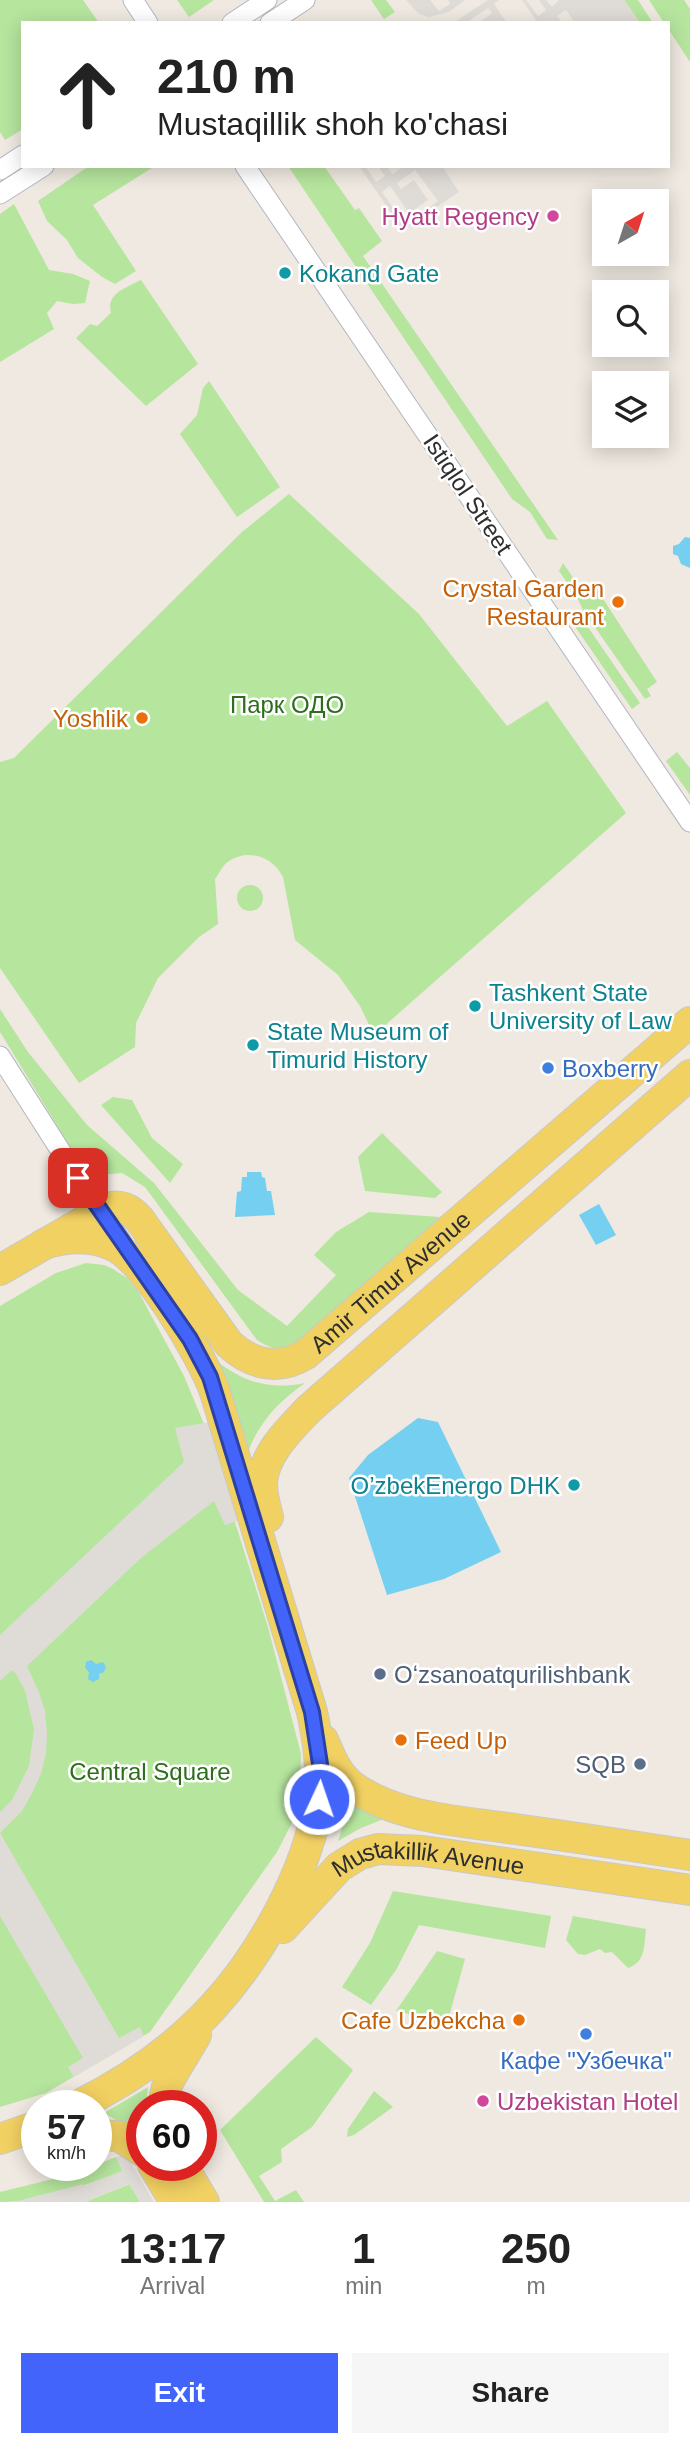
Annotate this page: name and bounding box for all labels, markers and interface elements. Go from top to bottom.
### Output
icon: ahead [42,49,133,140]
text: 210 m [157,49,296,103]
text: Mustaqillik shoh ko'chasi [157,106,508,142]
north arrow [592,189,668,266]
map controls [592,189,669,448]
place label: Hyatt Regency [382,203,539,230]
marker: Hyatt Regency [545,208,561,224]
place label: Kokand Gate [299,260,439,287]
marker: Kokand Gate [277,265,293,281]
button: search [592,280,669,357]
button: layers [592,371,669,448]
street label: Istiqlol Street [418,429,518,559]
place label: Crystal Garden Restaurant [443,575,604,630]
marker: Crystal Garden Restaurant [610,594,626,610]
park label: Парк ОДО [230,691,344,718]
place label: Yoshlik [53,705,129,732]
marker: Yoshlik [134,710,150,726]
place label: Tashkent State University of Law [489,979,672,1034]
marker: Tashkent State University of Law [467,998,483,1014]
place label: State Museum of Timurid History [267,1018,449,1073]
marker: State Museum of Timurid History [245,1037,261,1053]
place label: Boxberry [562,1055,658,1082]
marker: Boxberry [540,1060,556,1076]
pin [48,1148,108,1208]
icon: arrive [59,1159,97,1197]
street label: Amir Timur Avenue [305,1205,475,1358]
place label: O’zbekEnergo DHK [351,1472,560,1499]
marker: O’zbekEnergo DHK [566,1477,582,1493]
place label: Oʻzsanoatqurilishbank [394,1661,631,1688]
marker: Oʻzsanoatqurilishbank [372,1666,388,1682]
place label: Feed Up [415,1727,507,1754]
marker: Feed Up [393,1732,409,1748]
place label: SQB [575,1751,626,1778]
marker: SQB [632,1756,648,1772]
park label: Central Square [69,1758,231,1785]
position arrow [282,1762,356,1836]
street label: Mustakillik Avenue [326,1835,526,1882]
place label: Cafe Uzbekcha [341,2007,506,2034]
marker: Cafe Uzbekcha [511,2012,527,2028]
marker: Кафе "Узбечка" [578,2026,594,2042]
place label: Кафе "Узбечка" [500,2047,672,2074]
place label: Uzbekistan Hotel [497,2088,678,2115]
speed limit sign: 60 [126,2090,217,2181]
marker: Uzbekistan Hotel [475,2093,491,2109]
text: 57 [47,2107,86,2146]
text: km/h [47,2143,86,2163]
text: 13:17 [119,2225,226,2272]
text: 1 [352,2225,375,2272]
text: 250 [501,2225,571,2272]
text: Arrival [140,2273,205,2299]
text: min [345,2273,382,2299]
text: m [527,2273,546,2299]
button: Exit [21,2353,338,2433]
button: Share [352,2353,669,2433]

